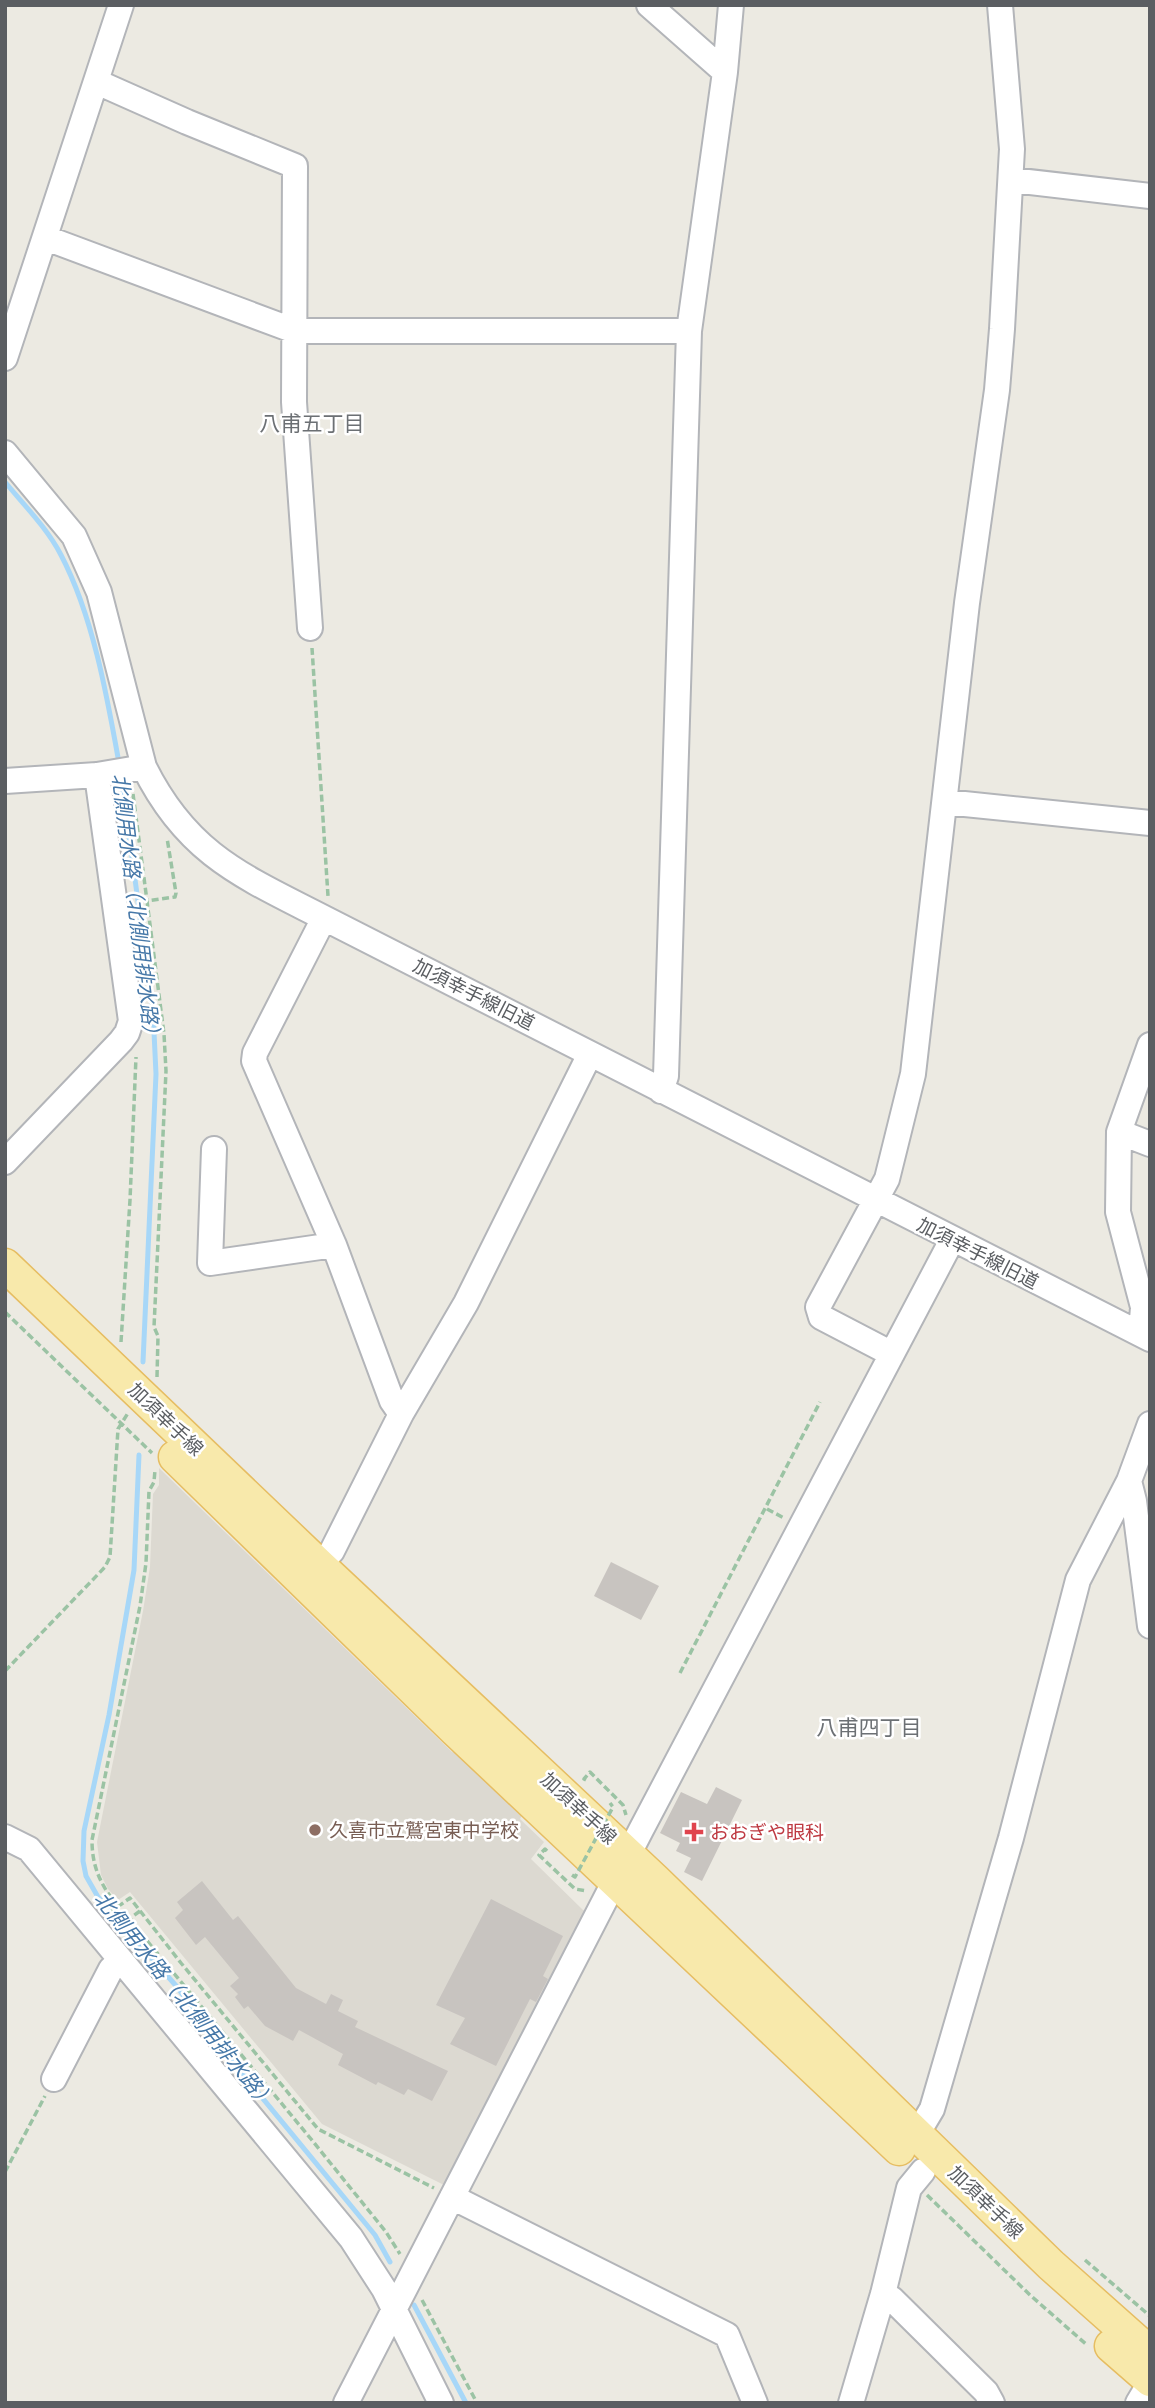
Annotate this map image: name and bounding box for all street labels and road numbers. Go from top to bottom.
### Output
street label: 加須幸手線旧道 [410,954,538,1034]
street label: 加須幸手線旧道 [914,1213,1042,1293]
street label: 加須幸手線 [124,1378,208,1460]
street label: 加須幸手線 [537,1768,621,1848]
street label: 加須幸手線 [944,2161,1028,2243]

